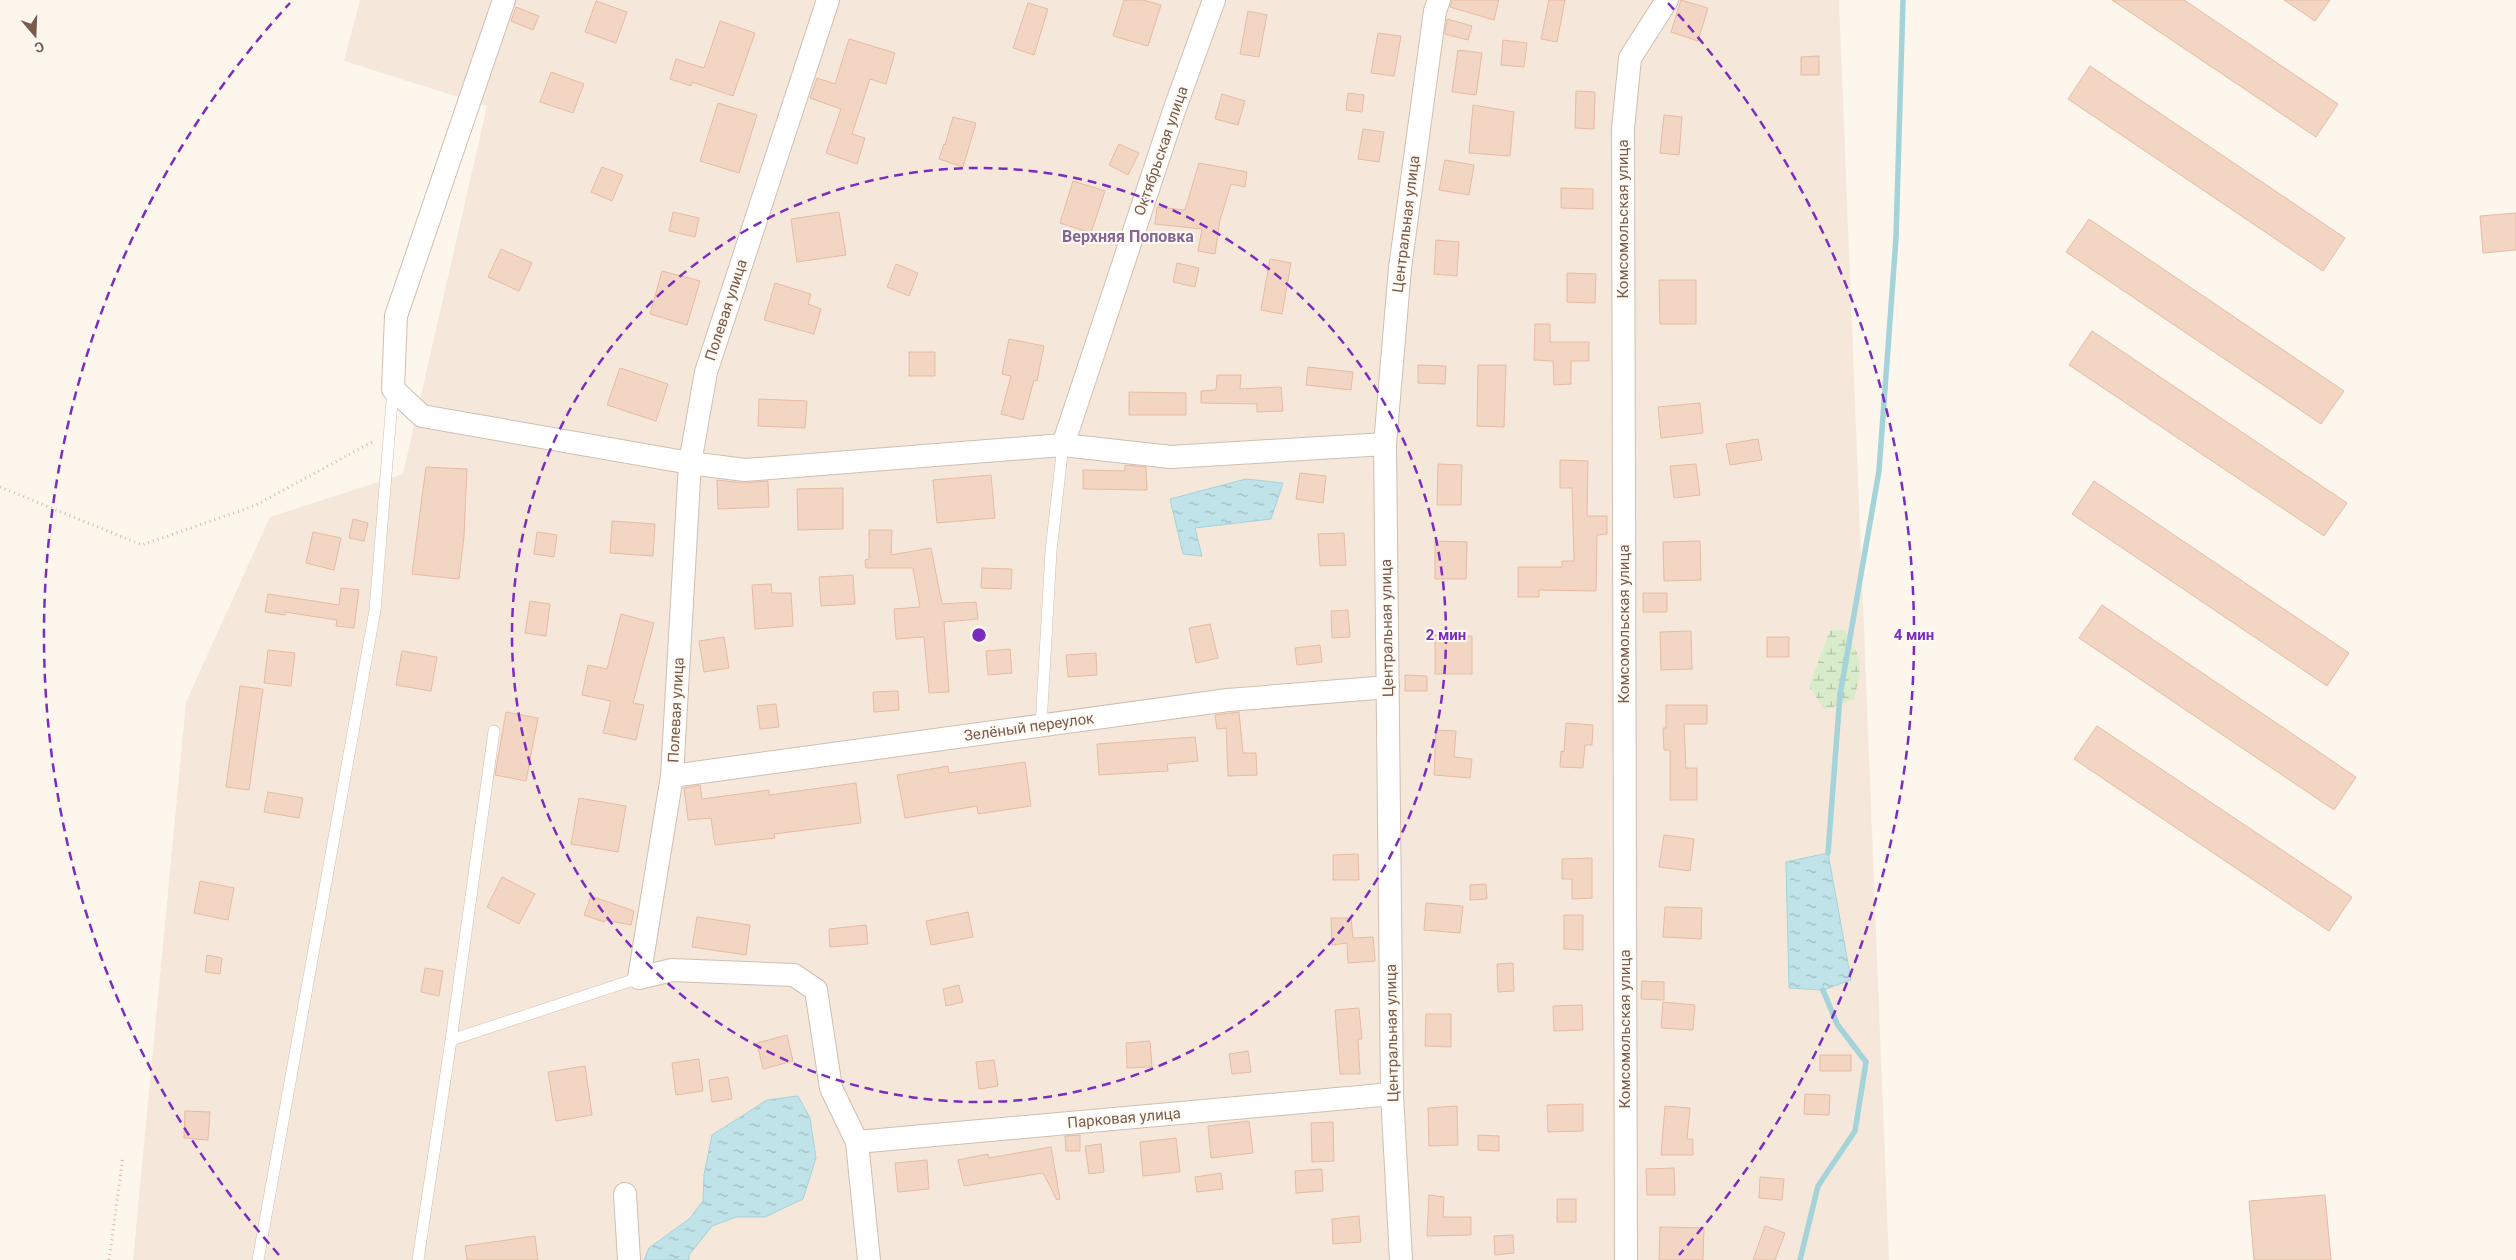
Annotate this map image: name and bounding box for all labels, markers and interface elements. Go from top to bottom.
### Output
north arrow [10,10,60,60]
text: С [32,38,46,56]
street label: Октябрьская улица [1130,84,1192,218]
street label: Комсомольская улица [1614,139,1632,299]
street label: Центральная улица [1389,154,1423,294]
district label: Верхняя Поповка [1062,227,1194,246]
street label: Полевая улица [701,257,751,363]
street label: Комсомольская улица [1615,544,1633,704]
street label: Центральная улица [1377,559,1397,697]
centre of rings [970,626,988,644]
text: 2 мин [1426,626,1466,644]
text: 4 мин [1894,626,1934,644]
street label: Полевая улица [664,657,688,763]
street label: Зелёный переулок [963,709,1095,745]
street label: Комсомольская улица [1616,949,1634,1109]
street label: Центральная улица [1382,964,1402,1102]
street label: Парковая улица [1067,1104,1181,1132]

